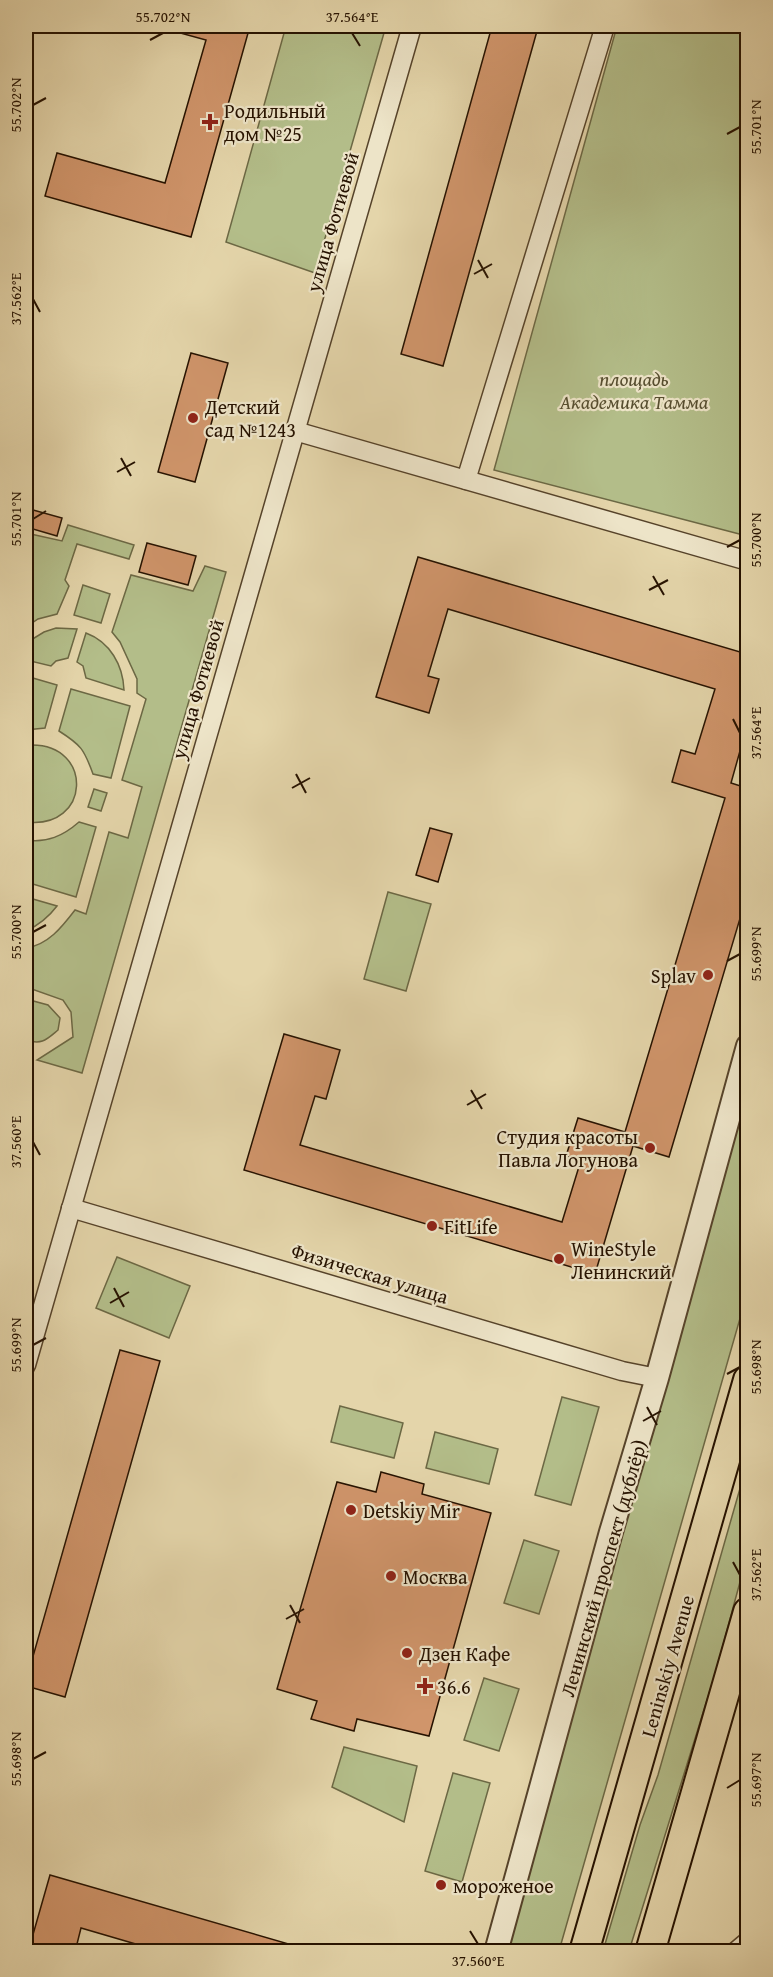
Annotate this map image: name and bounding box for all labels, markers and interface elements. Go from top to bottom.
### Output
text: 55.702°N [136,6,191,27]
text: 37.564°E [326,6,379,27]
text: 55.702°N [5,77,26,132]
place label: Родильный дом №25 [224,96,326,148]
text: 55.701°N [745,99,766,154]
marker: Родильный дом №25 [201,113,219,131]
street label: улица Фотиевой [298,149,366,296]
text: 37.562°E [5,272,26,325]
park label: площадь Академика Тамма [559,364,709,416]
place label: Детский сад №1243 [204,392,296,444]
marker: Детский сад №1243 [186,411,200,425]
text: 55.701°N [5,491,26,546]
text: 55.700°N [745,512,766,567]
street label: улица Фотиевой [163,616,231,763]
text: 37.564°E [745,706,766,759]
text: 55.700°N [5,904,26,959]
text: 55.699°N [745,926,766,981]
place label: Splav [651,961,696,990]
marker: Splav [701,968,715,982]
text: 37.560°E [5,1115,26,1168]
place label: Студия красоты Павла Логунова [496,1122,638,1174]
marker: Студия красоты Павла Логунова [643,1141,657,1155]
place label: FitLife [444,1212,498,1241]
marker: FitLife [425,1219,439,1233]
place label: WineStyle Ленинский [571,1234,671,1286]
street label: Физическая улица [288,1235,453,1311]
marker: WineStyle Ленинский [552,1252,566,1266]
text: 55.699°N [5,1317,26,1372]
text: 55.698°N [745,1339,766,1394]
street label: Ленинский проспект (дублёр) [552,1436,654,1700]
place label: Detskiy Mir [363,1496,460,1525]
marker: Detskiy Mir [344,1503,358,1517]
text: 37.562°E [745,1548,766,1601]
place label: Москва [403,1562,468,1591]
marker: Москва [384,1569,398,1583]
street label: Leninskiy Avenue [633,1591,701,1741]
place label: Дзен Кафе [418,1639,510,1668]
marker: Дзен Кафе [400,1646,414,1660]
place label: 36.6 [437,1672,471,1701]
marker: 36.6 [418,1679,432,1693]
text: 55.698°N [5,1731,26,1786]
text: 55.697°N [745,1752,766,1807]
place label: мороженое [453,1871,554,1900]
marker: мороженое [434,1878,448,1892]
text: 37.560°E [452,1950,505,1971]

